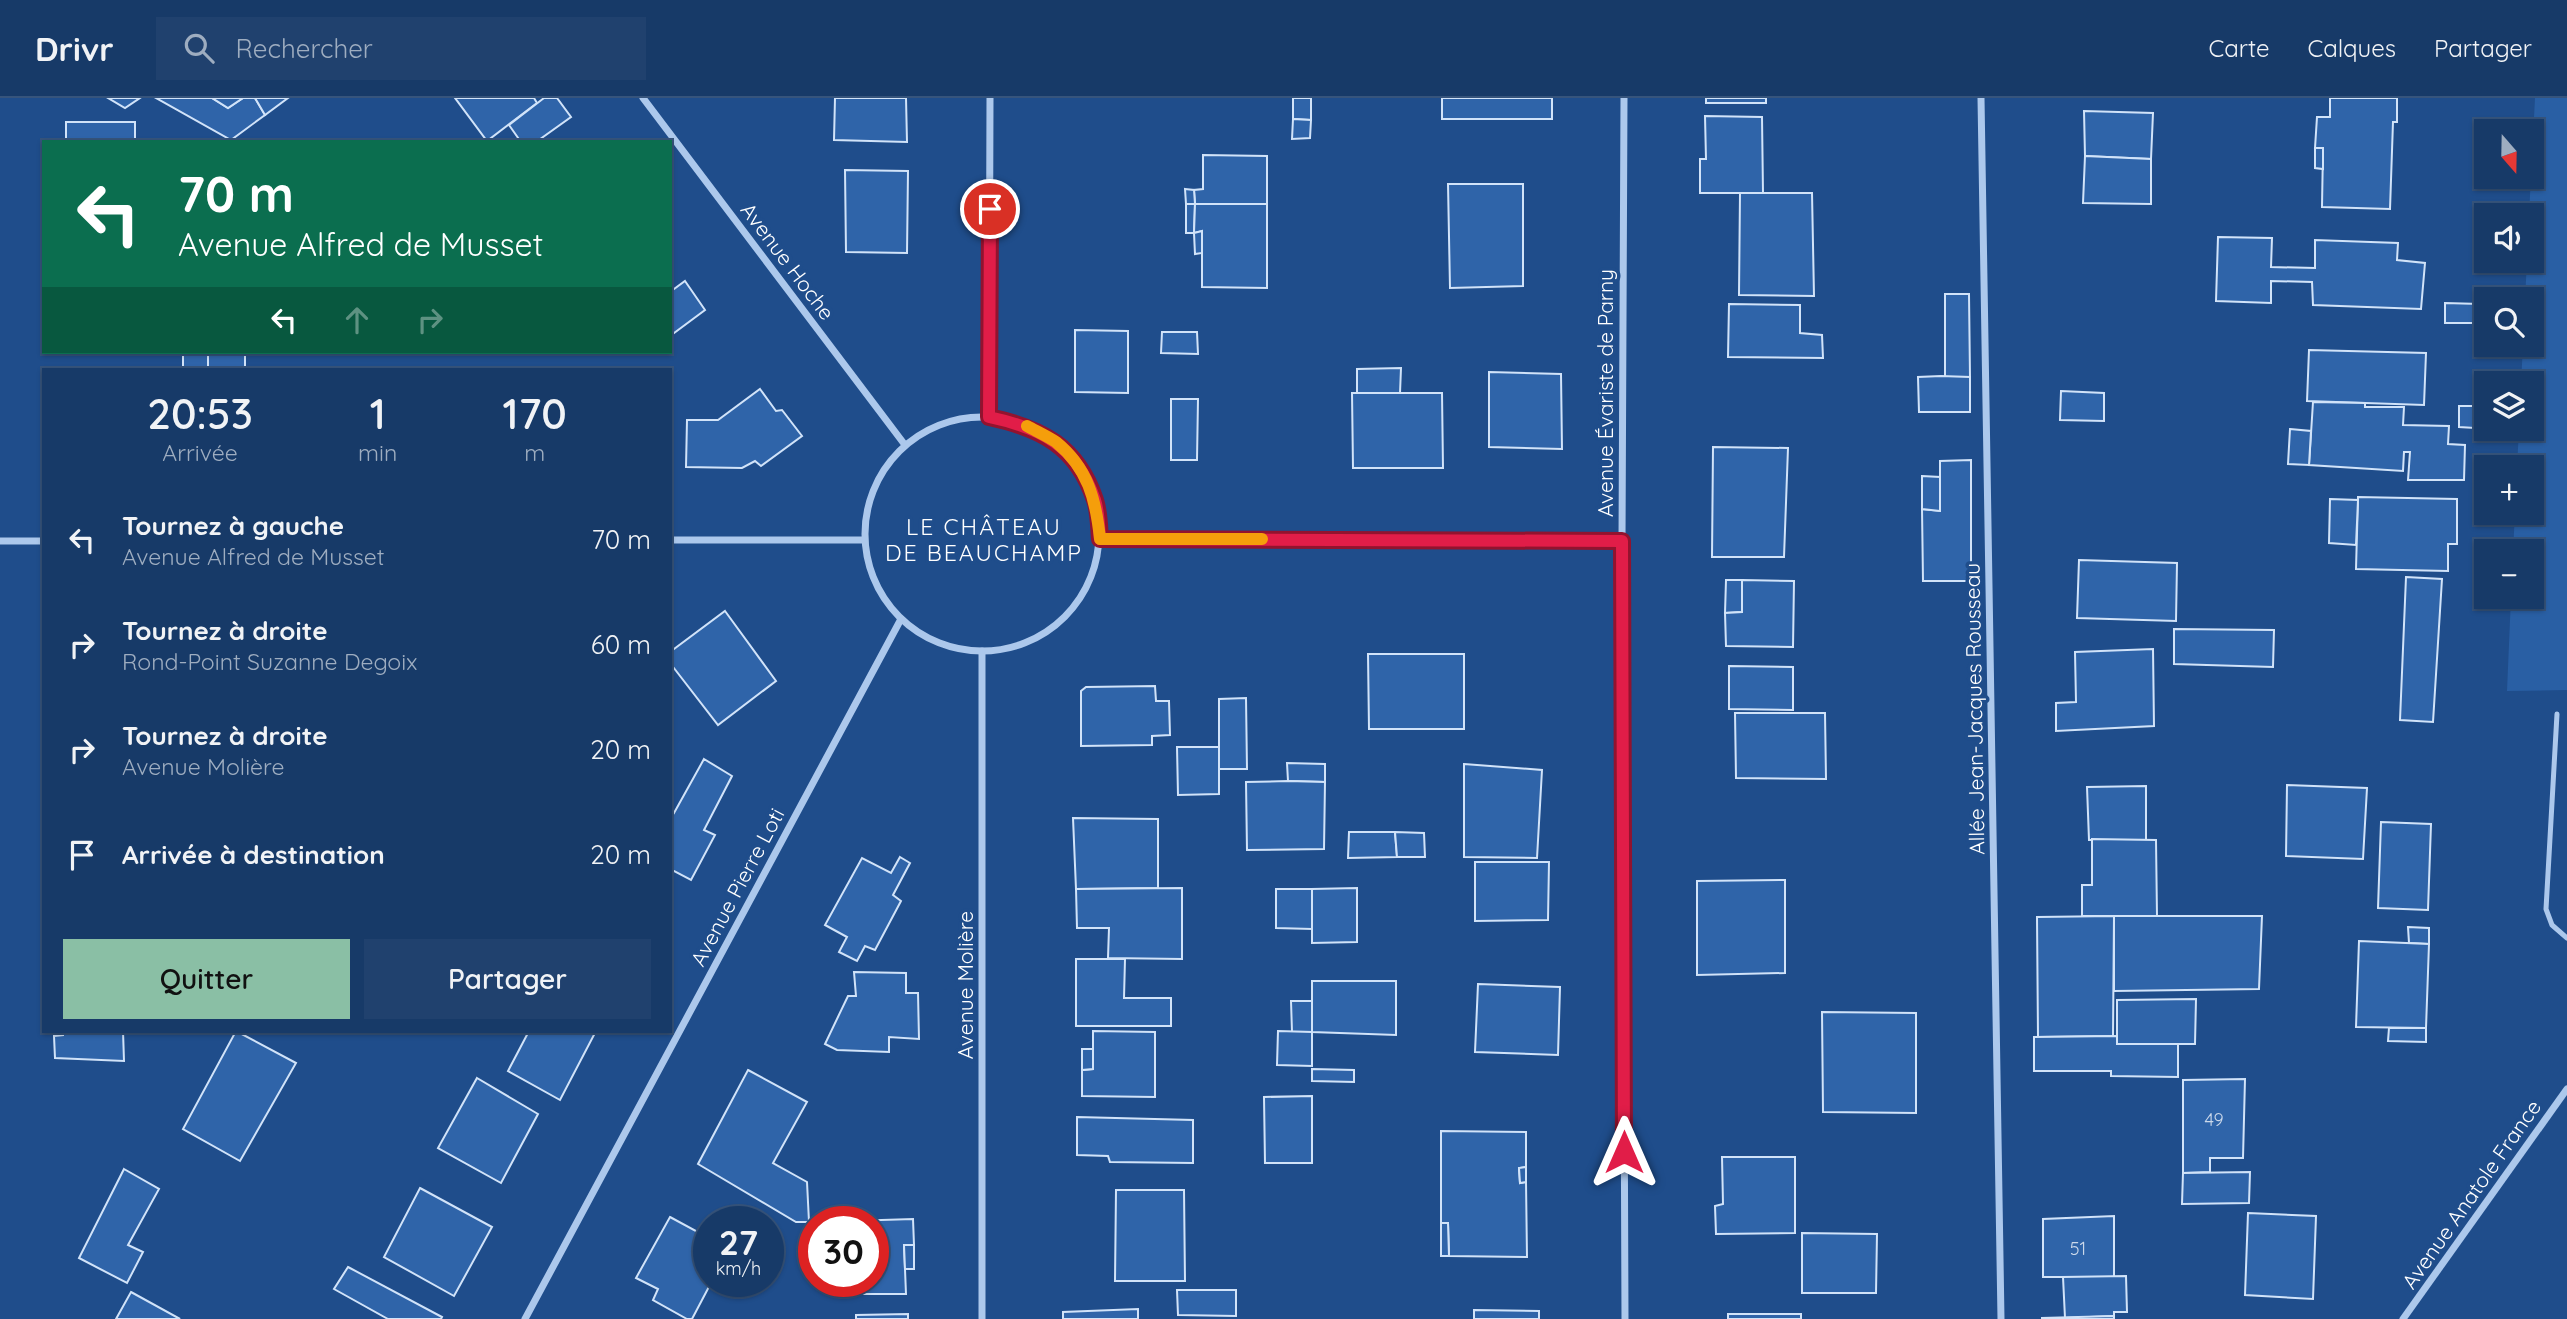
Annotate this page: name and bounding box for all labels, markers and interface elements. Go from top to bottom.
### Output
search box [156,17,646,80]
text: Drivr [35,28,114,69]
icon: search [180,29,218,67]
text: Rechercher [236,32,373,65]
text: Carte [2208,33,2270,63]
text: Calques [2308,33,2396,63]
text: Partager [2434,33,2532,63]
north arrow [2474,119,2544,189]
map controls [2474,119,2544,609]
text: 70 m [178,163,294,224]
icon: left [63,168,154,259]
pin [960,179,1020,239]
icon: arrive [971,190,1009,228]
street label: Avenue Hoche [735,197,841,325]
button: sound [2474,203,2544,273]
text: Avenue Alfred de Musset [178,224,543,264]
street label: Avenue Évariste de Parny [1592,269,1618,517]
button: search [2474,287,2544,357]
icon: left [265,301,303,339]
icon: ahead [338,301,376,339]
icon: right [411,301,449,339]
button: layers [2474,371,2544,441]
text: 20:53 [147,387,253,440]
text: 1 [370,387,386,440]
text: 170 [503,387,567,440]
text: Arrivée [162,438,238,467]
text: min [358,438,397,467]
text: m [524,438,545,467]
button: + [2474,455,2544,525]
text: Tournez à gauche [122,509,344,542]
district label: LE CHÂTEAU DE BEAUCHAMP [885,512,1083,567]
icon: left [63,521,101,559]
text: 70 m [591,523,651,556]
button: − [2474,539,2544,609]
text: Avenue Alfred de Musset [122,542,385,571]
street label: Allée Jean-Jacques Rousseau [1958,563,1990,855]
text: Tournez à droite [122,614,327,647]
icon: right [63,626,101,664]
text: 60 m [591,628,651,661]
text: Rond-Point Suzanne Degoix [122,647,417,676]
text: Tournez à droite [122,719,327,752]
icon: right [63,731,101,769]
text: 20 m [590,733,651,766]
text: Avenue Molière [122,752,284,781]
street label: Avenue Pierre Loti [684,804,790,970]
icon: arrive [63,836,101,874]
text: Arrivée à destination [122,838,385,871]
text: 20 m [590,838,651,871]
street label: Avenue Molière [952,911,978,1059]
button: Quitter [63,939,350,1019]
button: Partager [364,939,651,1019]
street label: Avenue Anatole France [2396,1094,2546,1294]
house number: 49 [2204,1108,2224,1131]
position arrow [1587,1115,1661,1189]
speed limit sign: 30 [798,1206,889,1297]
text: 27 [719,1220,758,1264]
house number: 51 [2070,1237,2086,1260]
text: km/h [716,1257,761,1280]

